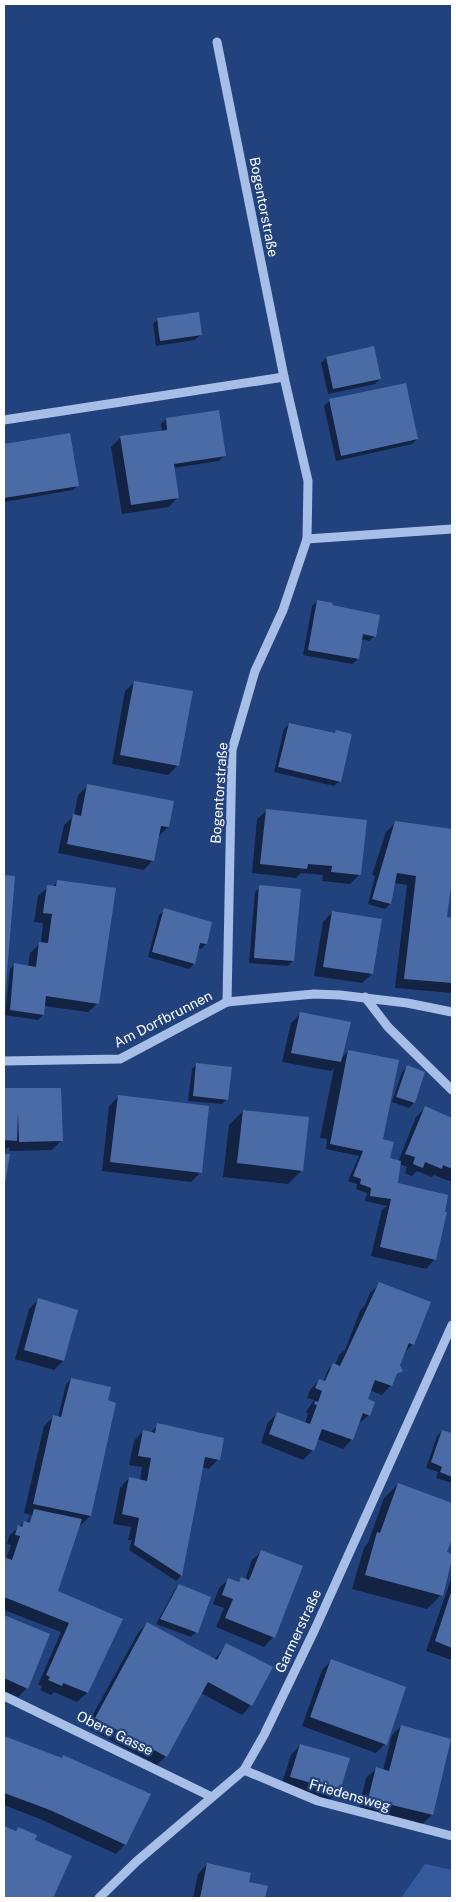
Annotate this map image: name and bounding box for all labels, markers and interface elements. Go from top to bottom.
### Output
street label: Bogentorstraße [246,156,282,258]
street label: Bogentorstraße [207,742,231,844]
street label: Am Dorfbrunnen [111,987,215,1051]
street label: Garmerstraße [272,1587,324,1675]
street label: Obere Gasse [74,1708,156,1758]
street label: Friedensweg [307,1776,393,1814]

